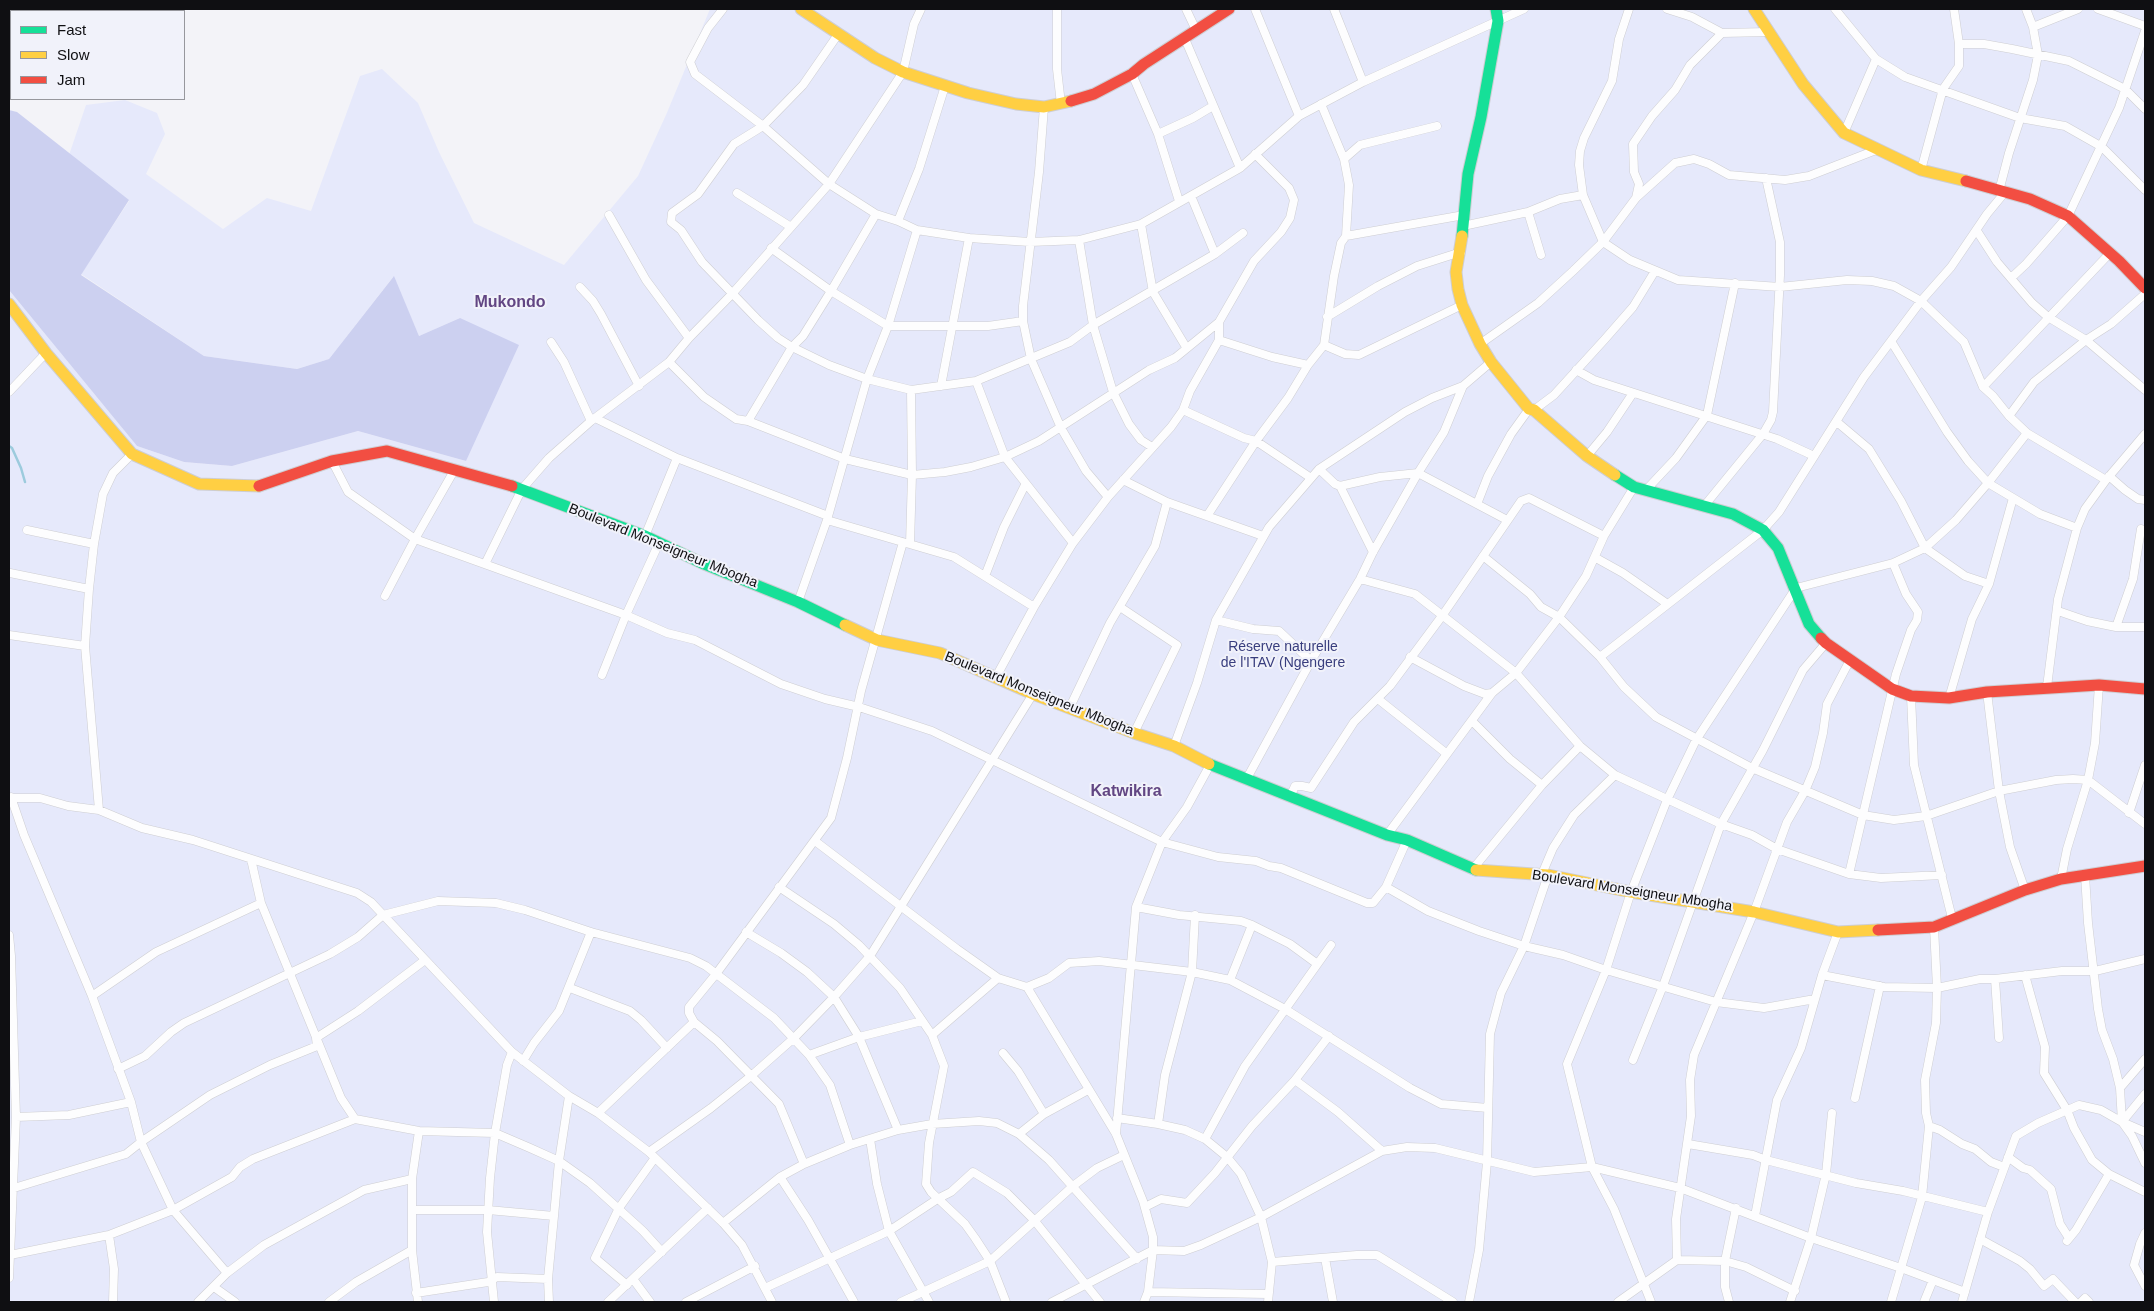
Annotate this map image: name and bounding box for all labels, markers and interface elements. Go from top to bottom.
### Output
legend [10,10,185,100]
text: Fast [57,21,86,38]
text: Slow [57,46,90,63]
text: Jam [57,71,85,88]
district label: Mukondo [474,293,546,313]
street label: Boulevard Monseigneur Mbogha [566,500,760,592]
park label: Réserve naturelle de l'ITAV (Ngengere [1221,639,1345,672]
street label: Boulevard Monseigneur Mbogha [942,648,1136,740]
district label: Katwikira [1090,782,1162,802]
street label: Boulevard Monseigneur Mbogha [1531,867,1733,915]

